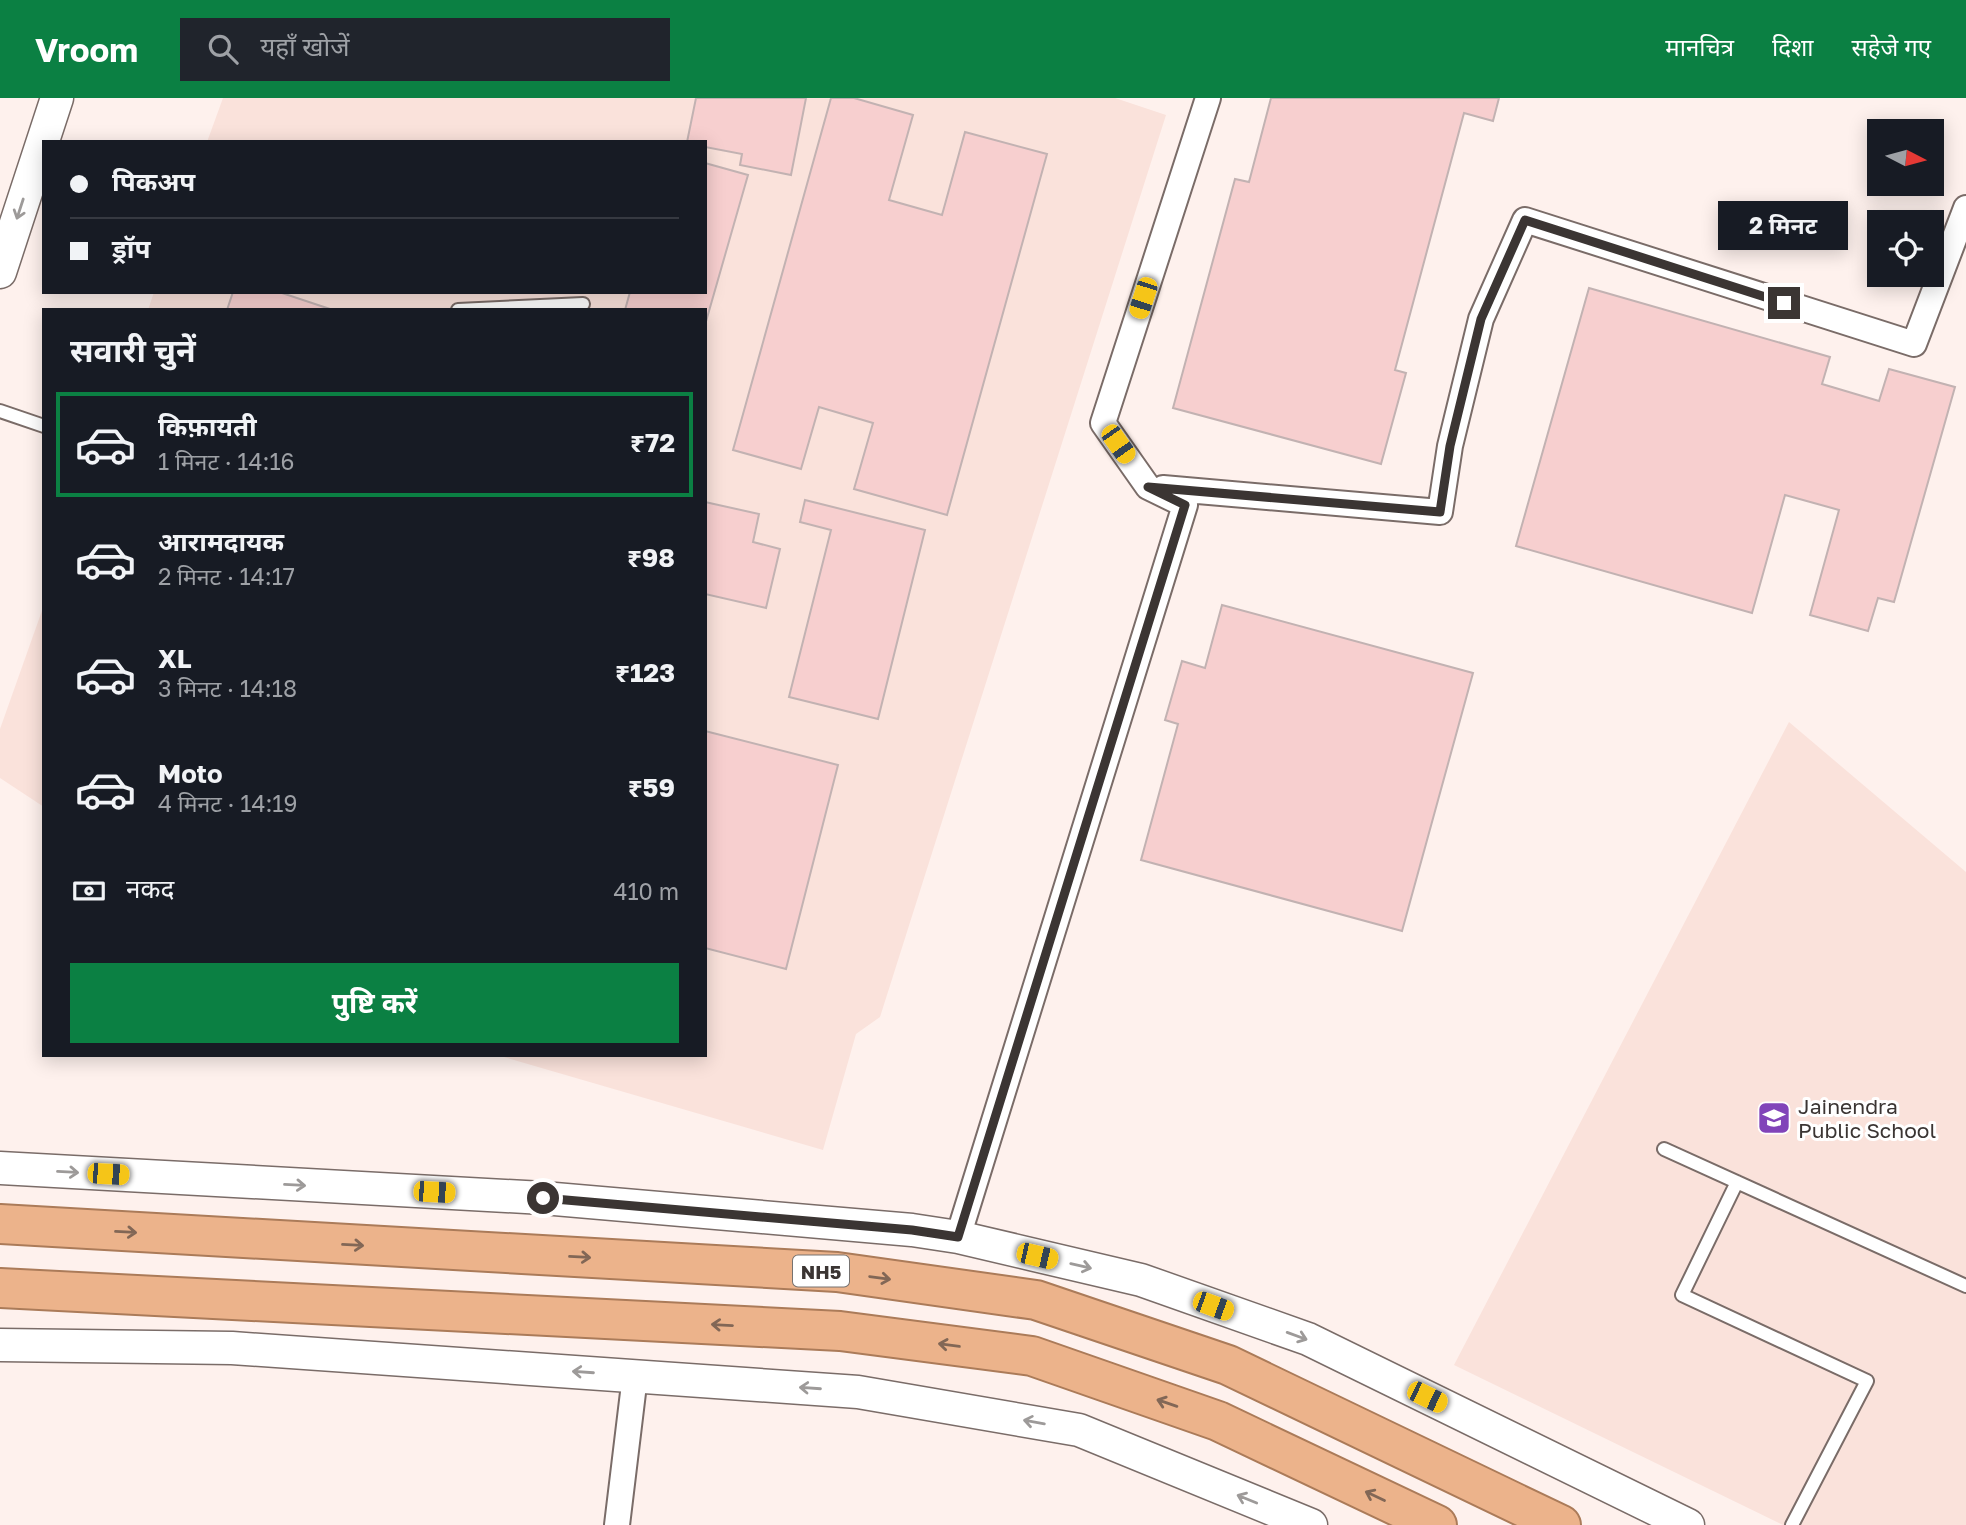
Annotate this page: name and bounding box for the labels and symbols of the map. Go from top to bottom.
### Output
north arrow [1867,119,1944,196]
one-way arrow [13,198,26,220]
callout: 2 मिनट [1719,202,1849,250]
car [1127,275,1160,321]
route end [1768,287,1800,319]
car [1098,421,1139,467]
place label: Jainendra Public School [1798,1093,1936,1143]
school or university icon: Jainendra Public School [1755,1099,1793,1137]
car [87,1162,130,1186]
one-way arrow [56,1166,79,1179]
one-way arrow [284,1178,307,1191]
car [413,1180,456,1204]
route start [527,1182,559,1214]
one-way arrow [114,1225,137,1238]
one-way arrow [341,1238,364,1251]
car [1015,1241,1060,1271]
one-way arrow [568,1251,591,1264]
road number: NH5 [793,1256,849,1287]
one-way arrow [1069,1260,1092,1273]
one-way arrow [868,1272,891,1285]
car [1190,1289,1237,1323]
one-way arrow [711,1318,734,1331]
one-way arrow [1285,1330,1307,1343]
one-way arrow [938,1339,960,1352]
one-way arrow [572,1365,594,1378]
car [1404,1378,1451,1416]
one-way arrow [799,1381,821,1394]
one-way arrow [1157,1396,1179,1408]
one-way arrow [1023,1415,1046,1428]
one-way arrow [1365,1488,1386,1502]
one-way arrow [1237,1492,1259,1505]

